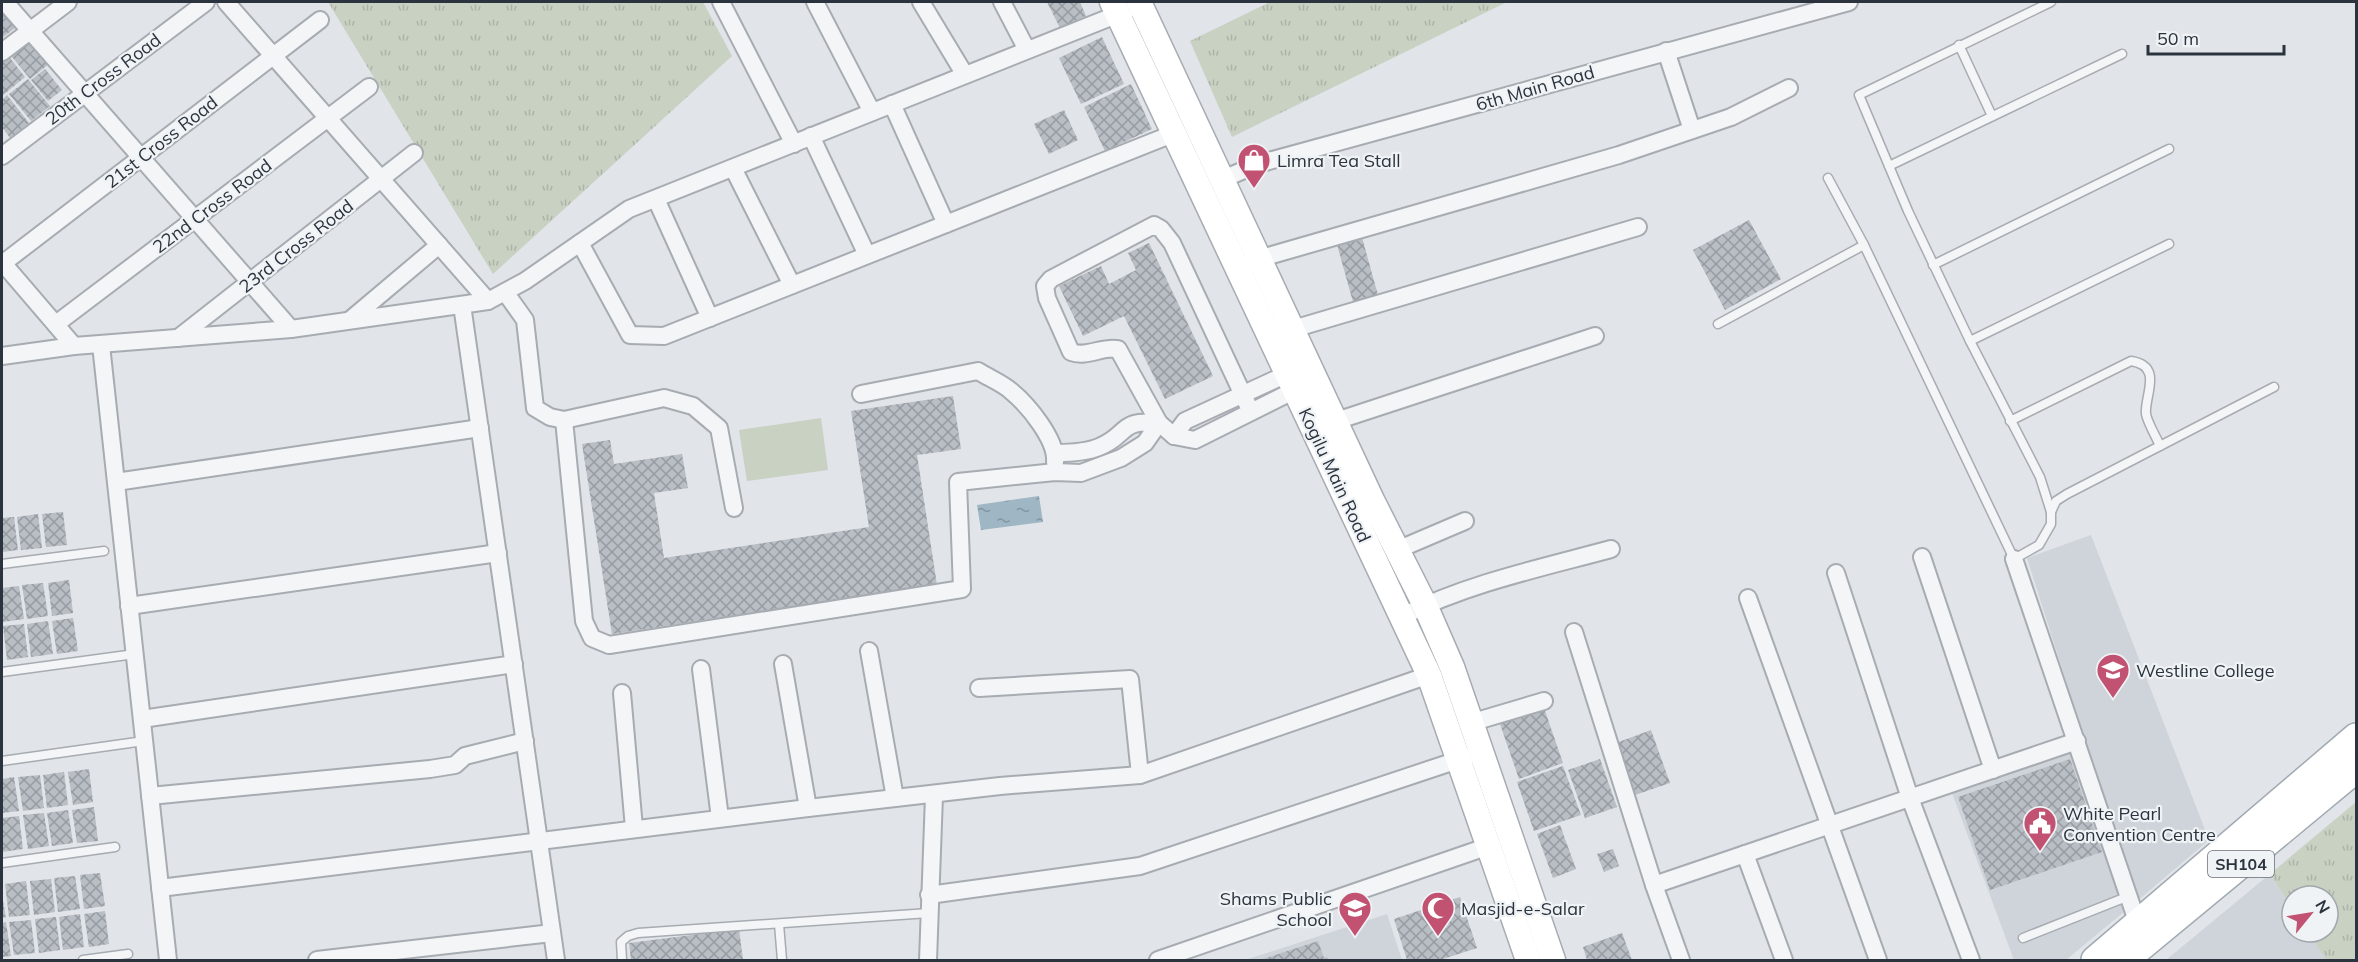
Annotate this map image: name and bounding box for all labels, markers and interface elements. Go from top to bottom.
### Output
scale bar [2148,18,2284,56]
text: 50 m [2157,27,2199,50]
street label: 20th Cross Road [41,28,165,130]
street label: 6th Main Road [1473,60,1597,116]
street label: 21st Cross Road [100,91,222,193]
shop icon: Limra Tea Stall [1236,142,1272,189]
place label: Limra Tea Stall [1277,149,1400,172]
street label: 22nd Cross Road [148,154,276,258]
street label: 23rd Cross Road [234,194,358,298]
street label: Kogilu Main Road [1294,404,1376,546]
school or university icon: Westline College [2095,652,2131,699]
place label: Westline College [2136,659,2274,682]
place label: White Pearl Convention Centre [2063,802,2216,846]
public building icon: White Pearl Convention Centre [2022,805,2058,852]
road number: SH104 [2208,851,2274,877]
north arrow [2280,884,2340,944]
place label: Shams Public School [1220,887,1332,931]
school or university icon: Shams Public School [1337,890,1373,937]
mosque icon: Masjid-e-Salar [1420,890,1456,937]
text: N [2311,896,2335,917]
place label: Masjid-e-Salar [1461,897,1585,920]

